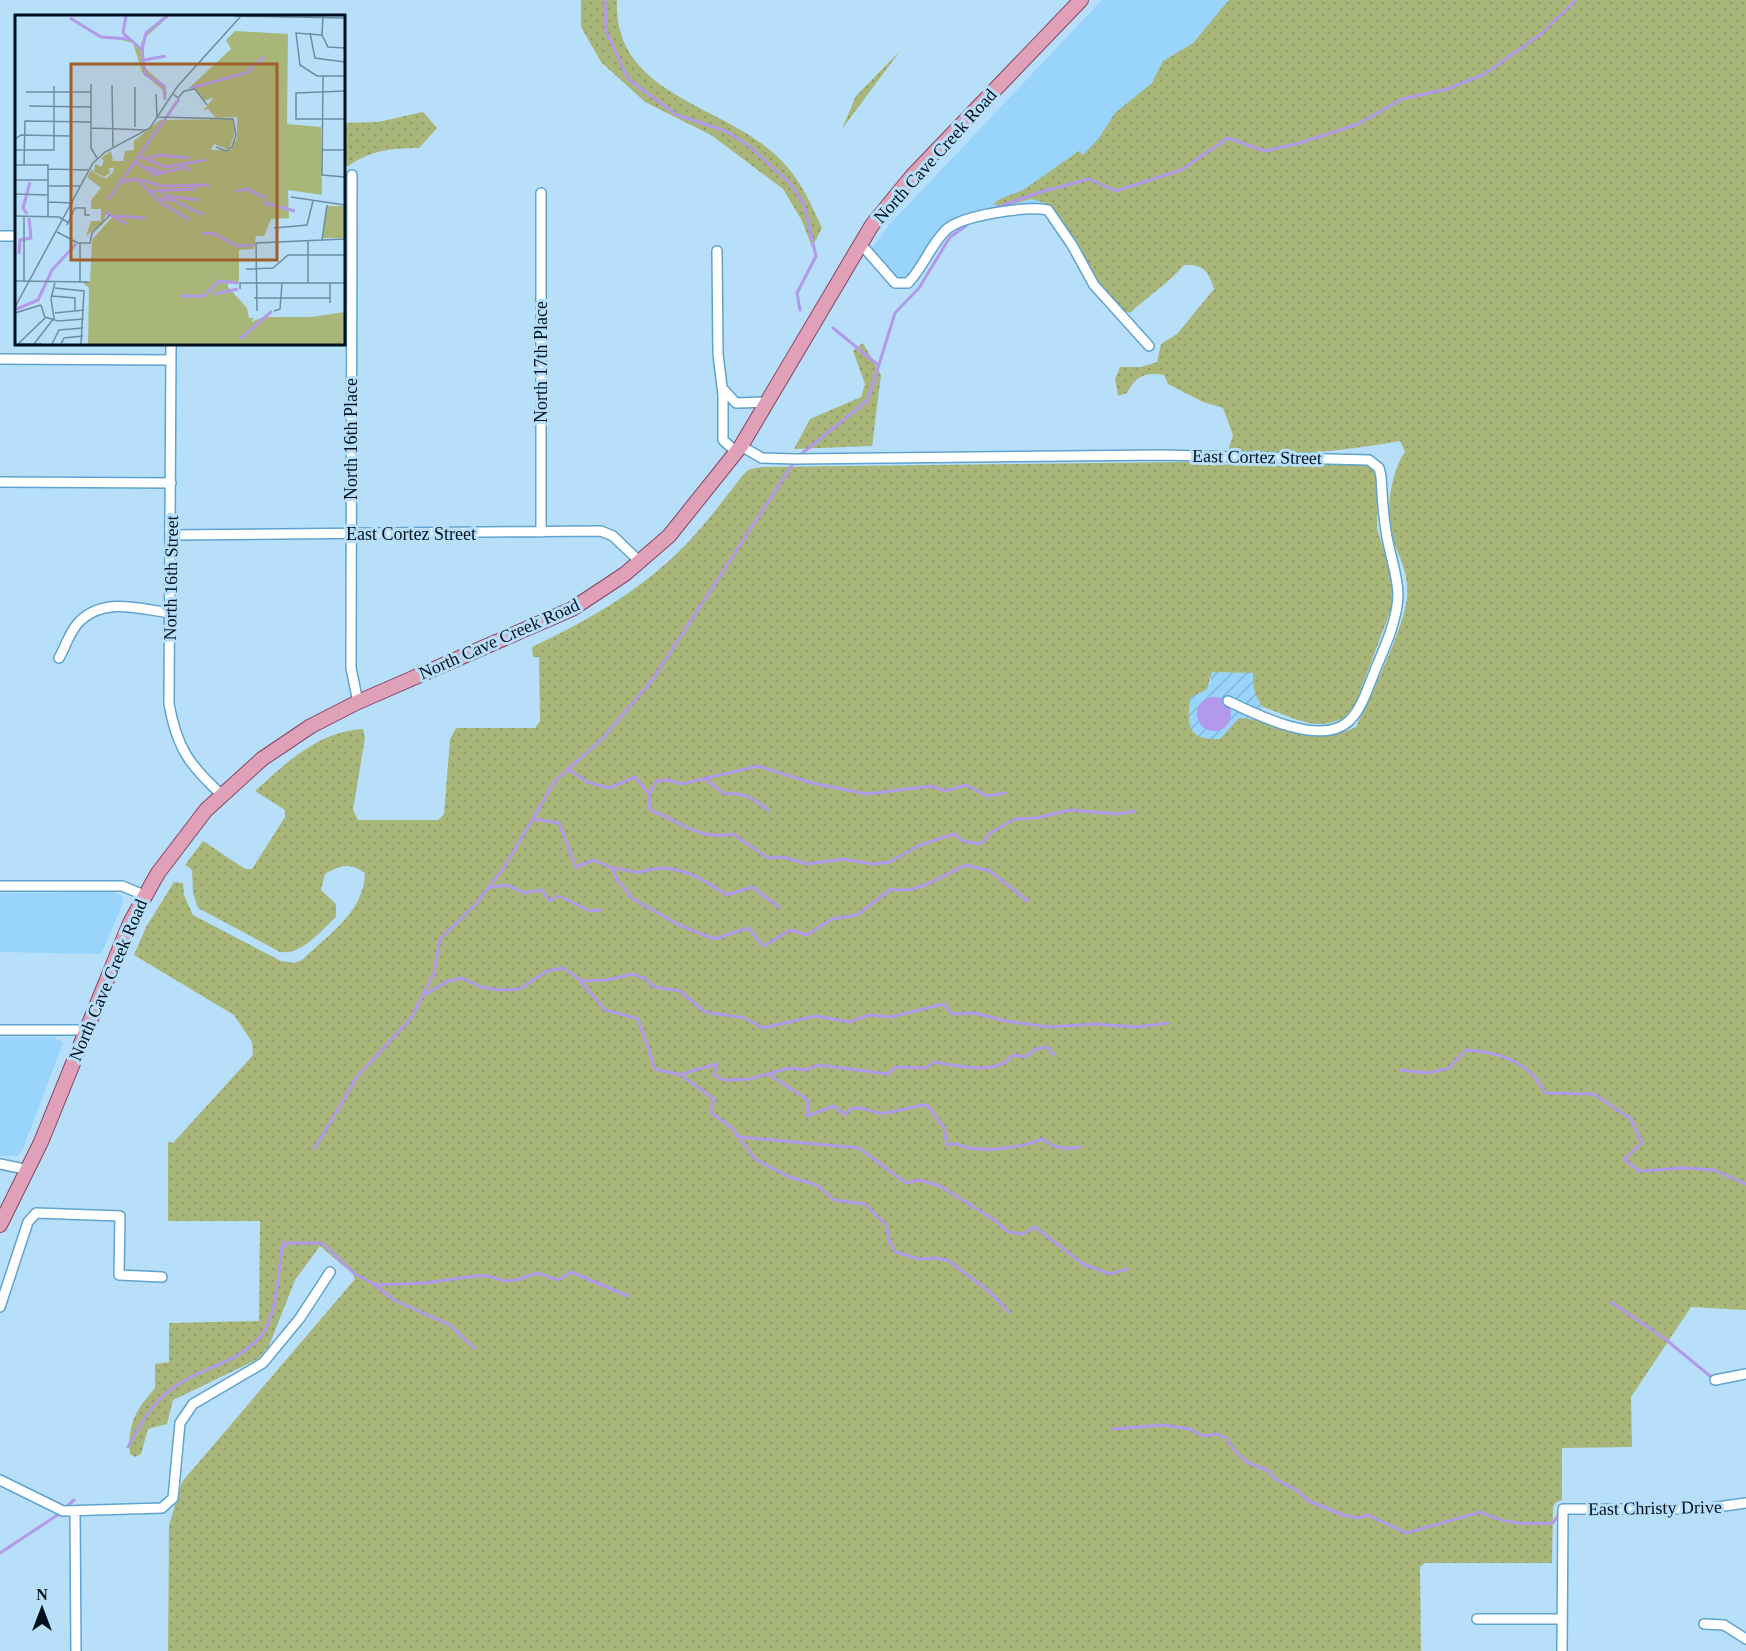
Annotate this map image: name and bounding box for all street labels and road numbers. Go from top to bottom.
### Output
street label: North Cave Creek Road [870,85,1000,227]
street label: North 17th Place [531,301,551,423]
street label: North 16th Place [341,378,361,500]
street label: East Cortez Street [1192,446,1322,468]
street label: North 16th Street [160,515,182,641]
street label: East Cortez Street [346,524,476,544]
street label: North Cave Creek Road [416,595,582,683]
street label: North Cave Creek Road [65,896,151,1064]
street label: East Christy Drive [1588,1497,1722,1519]

